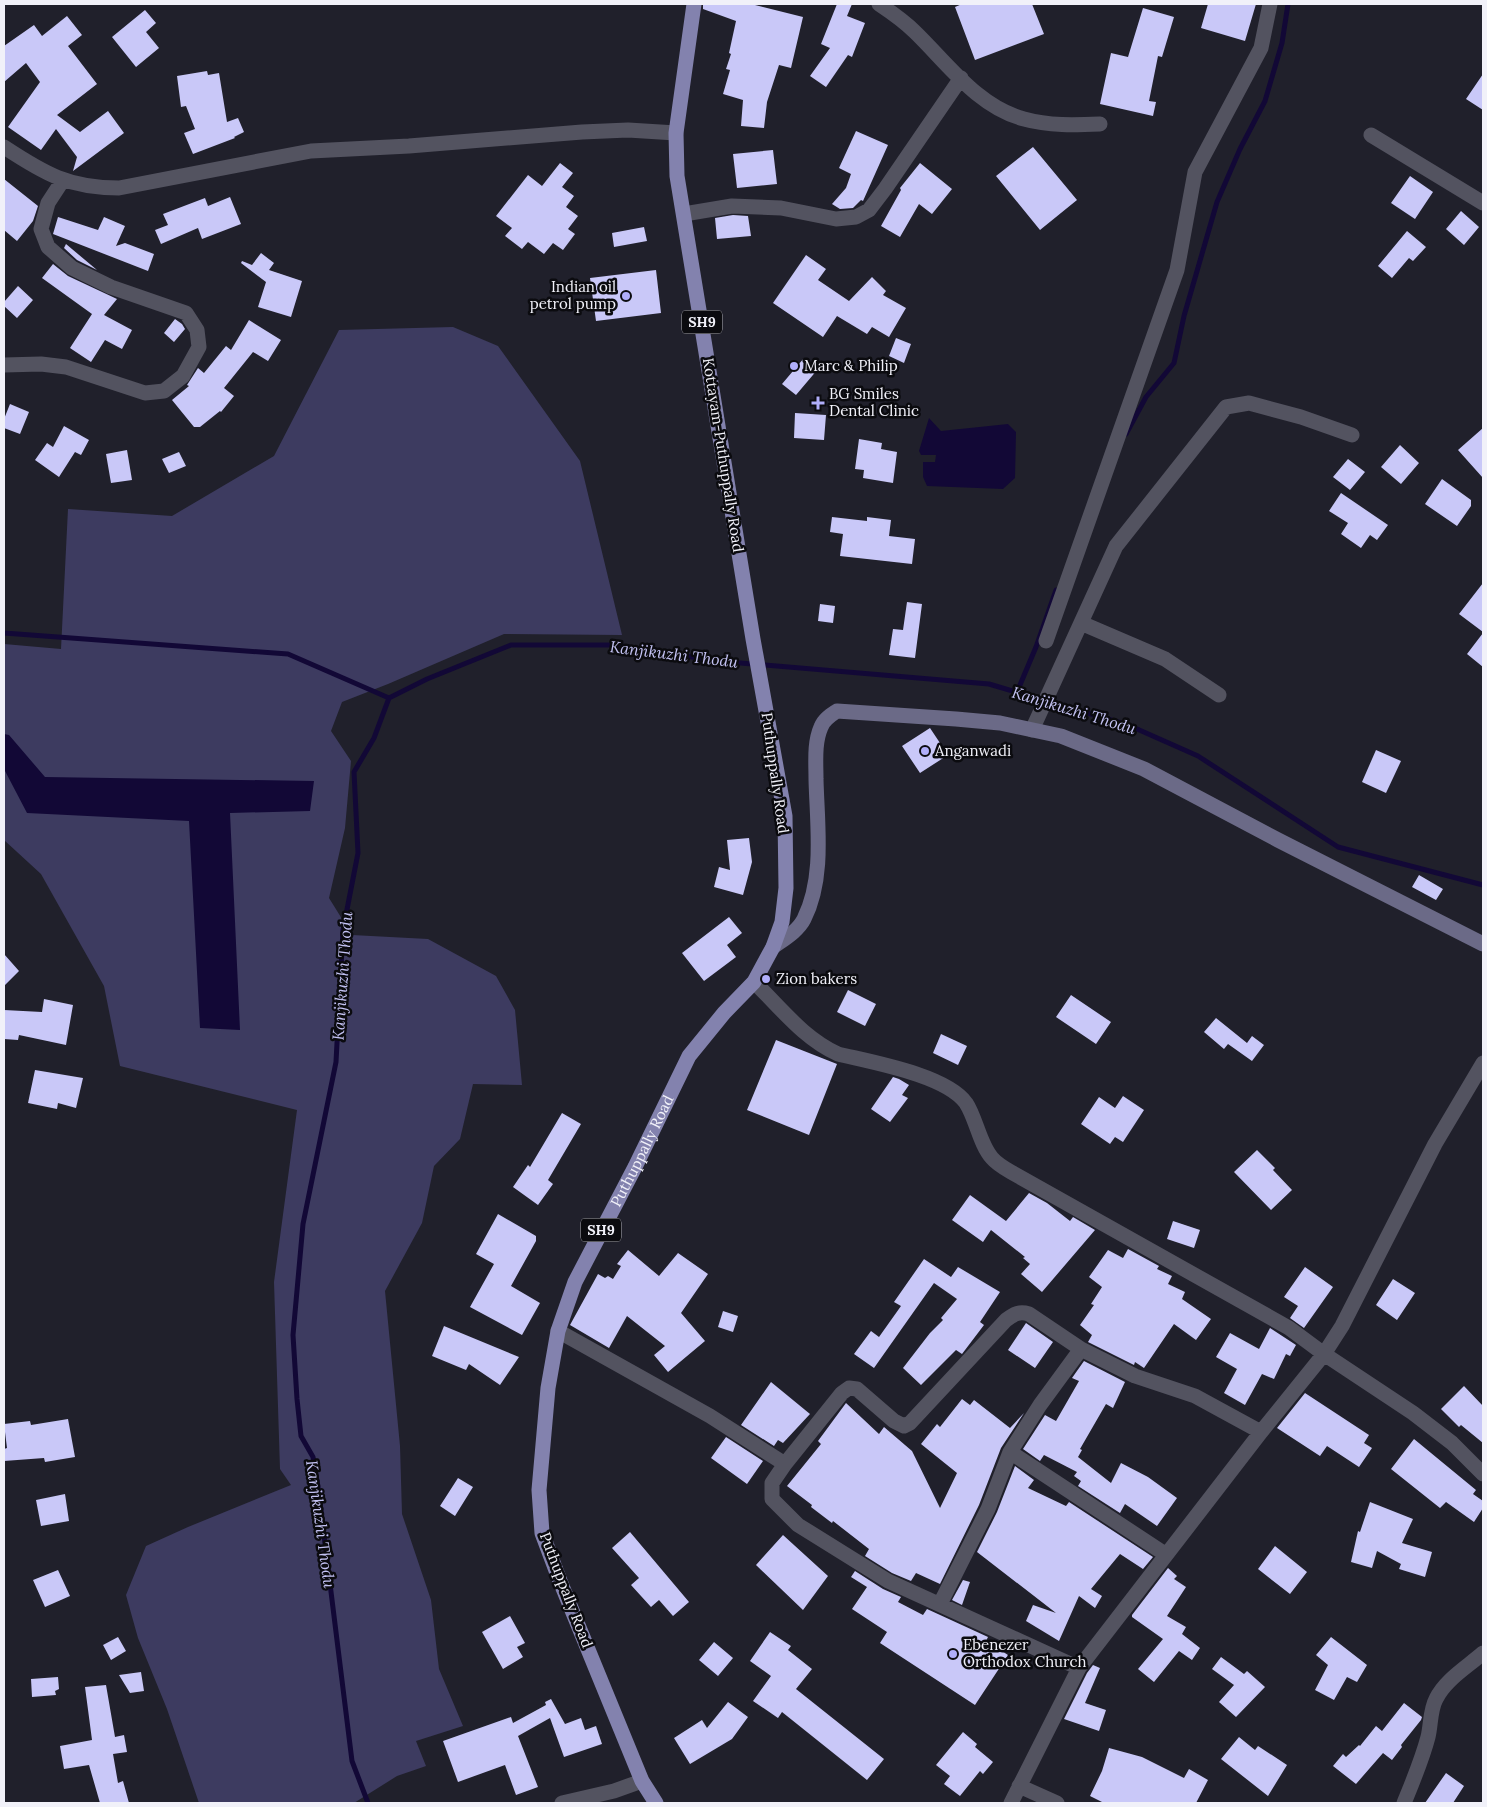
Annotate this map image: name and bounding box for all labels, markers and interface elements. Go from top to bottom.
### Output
place label: Indian oil petrol pump [530,277,616,313]
marker: Indian oil petrol pump [620,290,632,302]
road number: SH9 [682,311,722,334]
street label: Kottayam-Puthuppally Road [699,356,748,553]
place label: Marc & Philip [804,356,898,375]
marker: Marc & Philip [788,360,800,372]
place label: BG Smiles Dental Clinic [829,384,919,420]
marker: BG Smiles Dental Clinic [811,396,825,410]
water label: Kanjikuzhi Thodu [609,636,740,672]
water label: Kanjikuzhi Thodu [1009,682,1139,739]
street label: Puthuppally Road [758,711,793,835]
place label: Anganwadi [934,741,1011,760]
marker: Anganwadi [919,745,931,757]
water label: Kanjikuzhi Thodu [328,911,357,1041]
place label: Zion bakers [776,969,857,988]
marker: Zion bakers [760,973,772,985]
street label: Puthuppally Road [606,1092,678,1210]
road number: SH9 [581,1218,621,1242]
water label: Kanjikuzhi Thodu [302,1459,340,1590]
street label: Puthuppally Road [536,1529,597,1650]
place label: Ebenezer Orthodox Church [963,1635,1086,1671]
marker: Ebenezer Orthodox Church [947,1648,959,1660]

